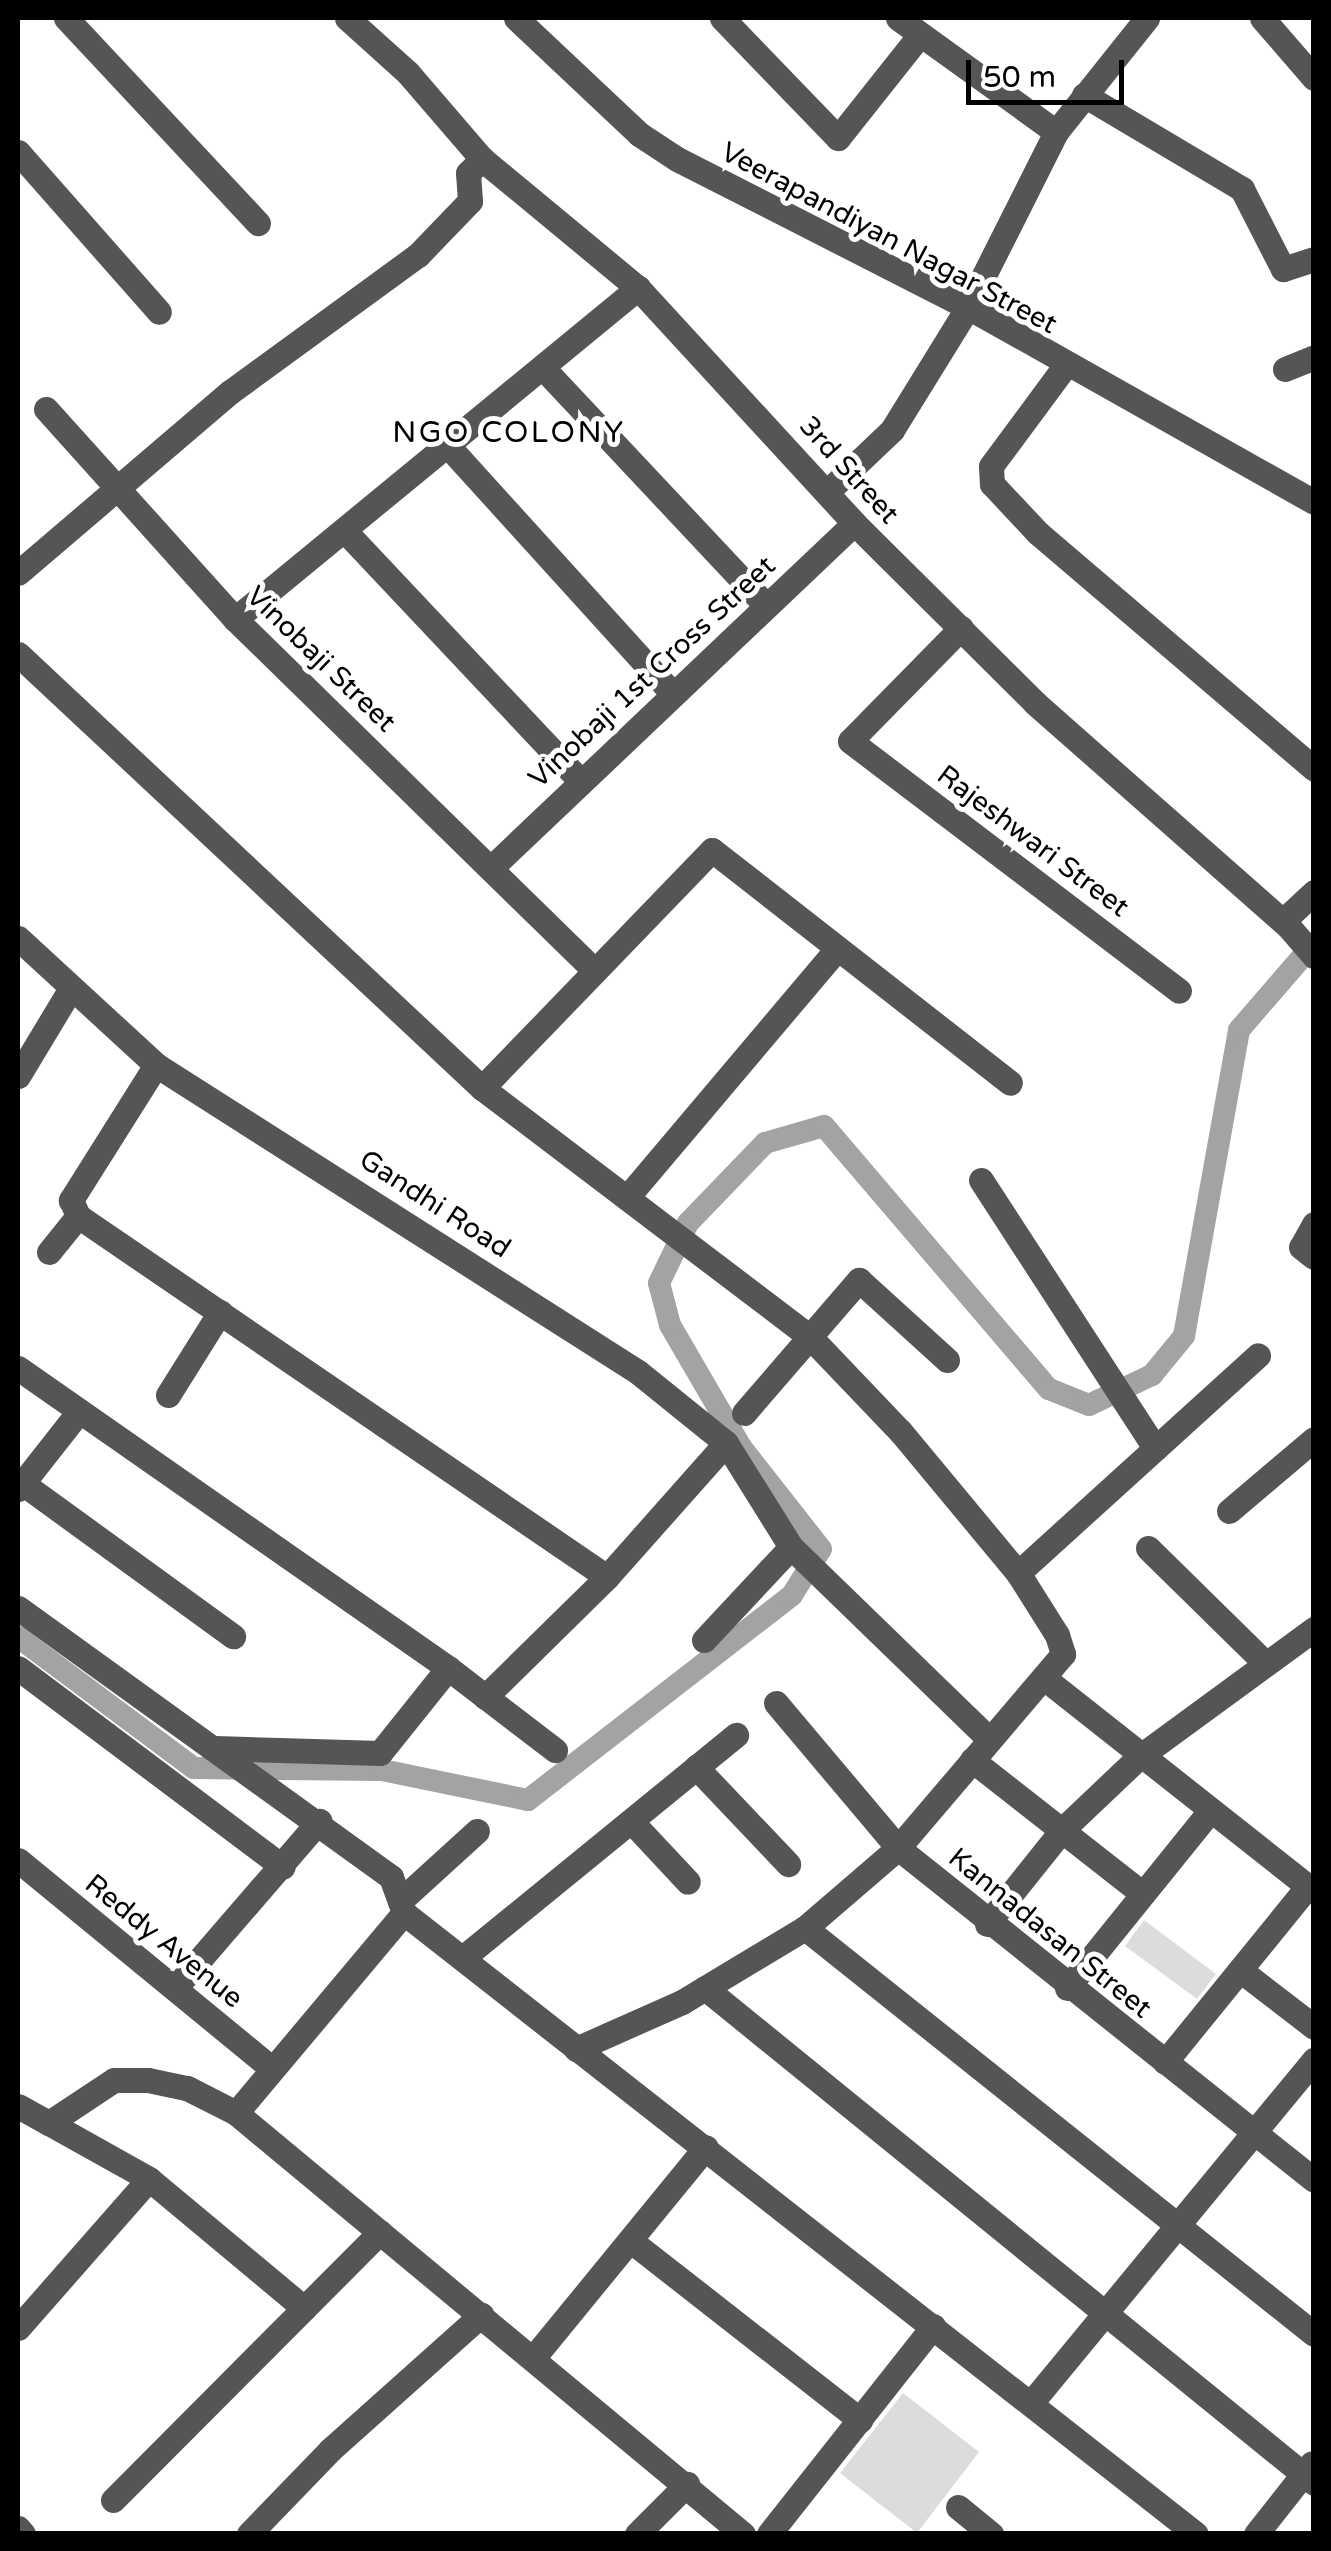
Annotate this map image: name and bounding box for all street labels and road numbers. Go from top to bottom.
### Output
street label: Veerapandiyan Nagar Street [715,135,1063,341]
street label: 3rd Street [792,409,906,531]
street label: Vinobaji 1st Cross Street [522,549,782,795]
street label: Vinobaji Street [239,579,403,739]
street label: Rajeshwari Street [930,758,1136,924]
street label: Gandhi Road [353,1143,517,1265]
street label: Kannadasan Street [942,1841,1158,2025]
street label: Reddy Avenue [78,1867,250,2015]

